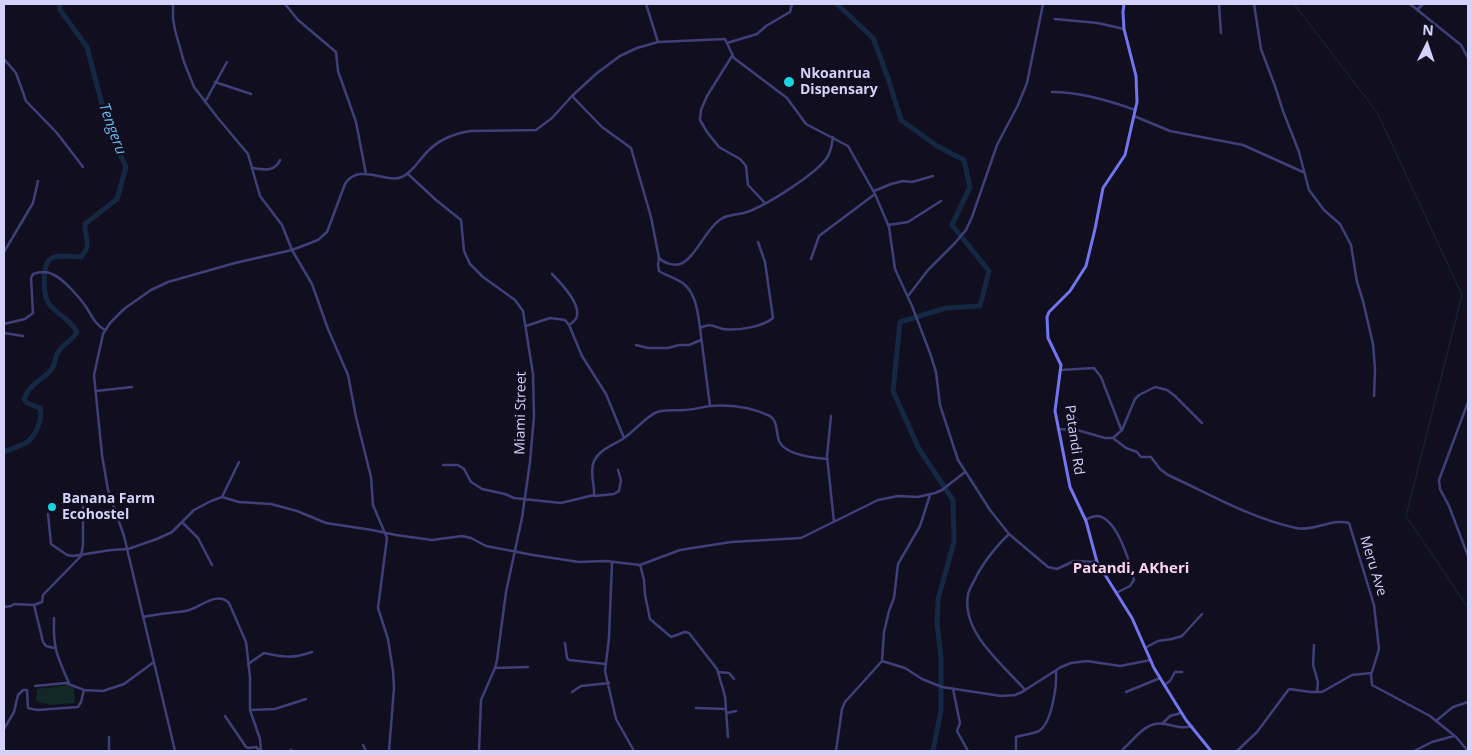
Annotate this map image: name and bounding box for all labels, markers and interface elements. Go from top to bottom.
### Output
north arrow [1402,20,1452,70]
text: N [1422,20,1434,39]
place label: Nkoanrua Dispensary [800,66,878,98]
marker: Nkoanrua Dispensary [782,75,796,89]
water label: Tengeru [94,101,130,157]
street label: Miami Street [512,371,530,455]
street label: Patandi Rd [1061,404,1087,476]
place label: Banana Farm Ecohostel [62,491,155,524]
marker: Banana Farm Ecohostel [46,501,58,513]
street label: Meru Ave [1356,534,1390,598]
district label: Patandi, AKheri [1073,560,1189,578]

